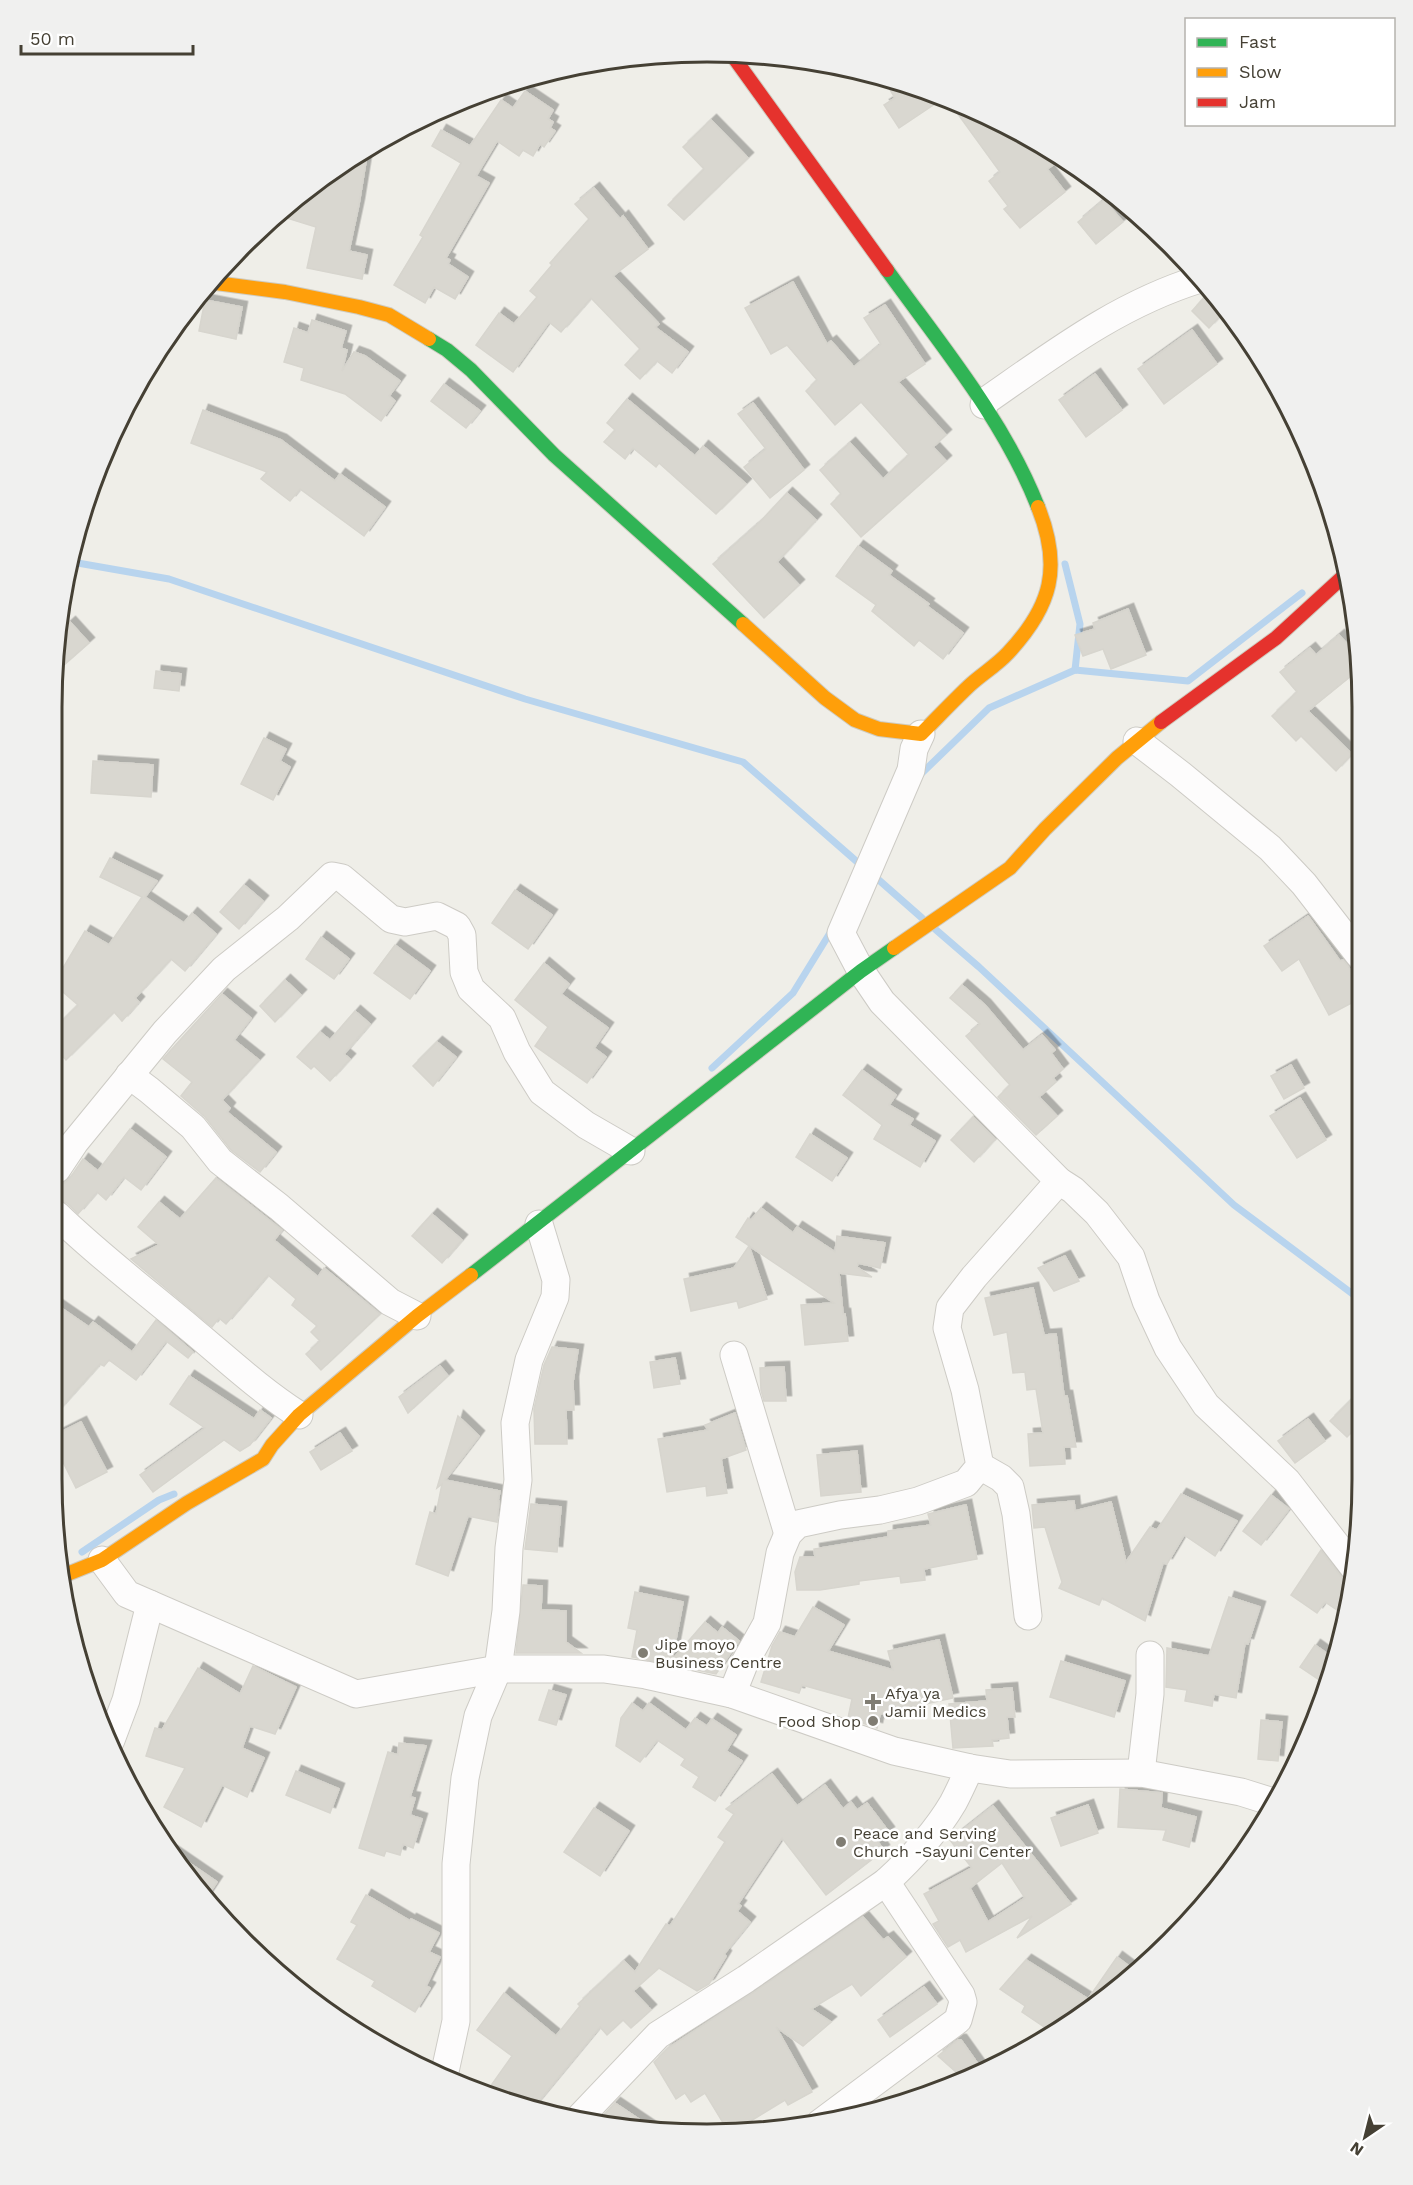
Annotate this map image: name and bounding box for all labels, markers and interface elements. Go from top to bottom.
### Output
scale bar [21,18,194,56]
legend [1185,18,1395,126]
text: 50 m [30,28,75,49]
text: Fast [1239,31,1277,52]
text: Slow [1239,61,1282,82]
text: Jam [1239,91,1276,112]
place label: Jipe moyo Business Centre [655,1635,782,1672]
marker: Jipe moyo Business Centre [636,1646,650,1660]
place label: Afya ya Jamii Medics [885,1684,987,1721]
marker: Afya ya Jamii Medics [866,1695,880,1709]
place label: Food Shop [778,1712,861,1731]
marker: Food Shop [866,1714,880,1728]
place label: Peace and Serving Church -Sayuni Center [853,1824,1031,1861]
marker: Peace and Serving Church -Sayuni Center [834,1835,848,1849]
north arrow [1335,2107,1395,2167]
text: N [1346,2138,1367,2160]

